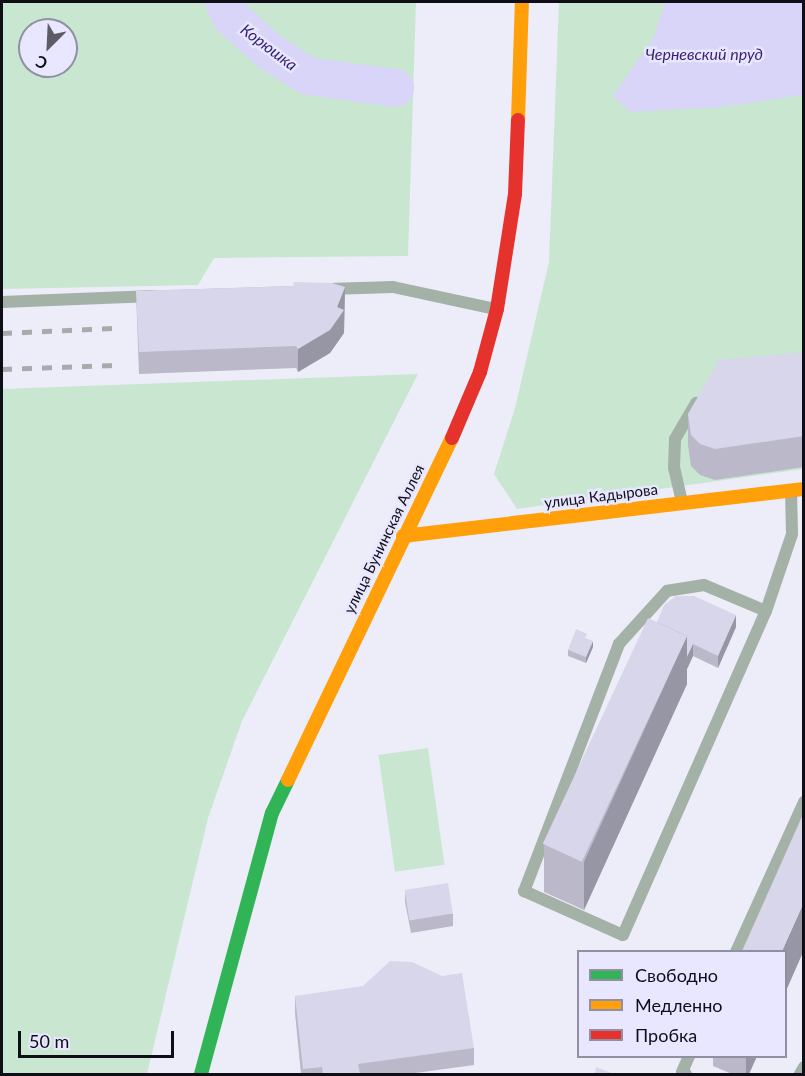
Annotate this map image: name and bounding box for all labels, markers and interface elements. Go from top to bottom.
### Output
north arrow [18,18,78,78]
water label: Корюшка [237,20,301,74]
water label: Черневский пруд [645,44,763,64]
text: С [33,52,50,74]
street label: улица Бунинская Аллея [340,461,428,617]
street label: улица Кадырова [543,480,659,512]
legend [577,950,787,1058]
text: Свободно [635,964,718,986]
text: Медленно [635,994,723,1016]
scale bar [21,1019,177,1057]
text: Пробка [635,1024,697,1046]
text: 50 m [29,1030,69,1052]

